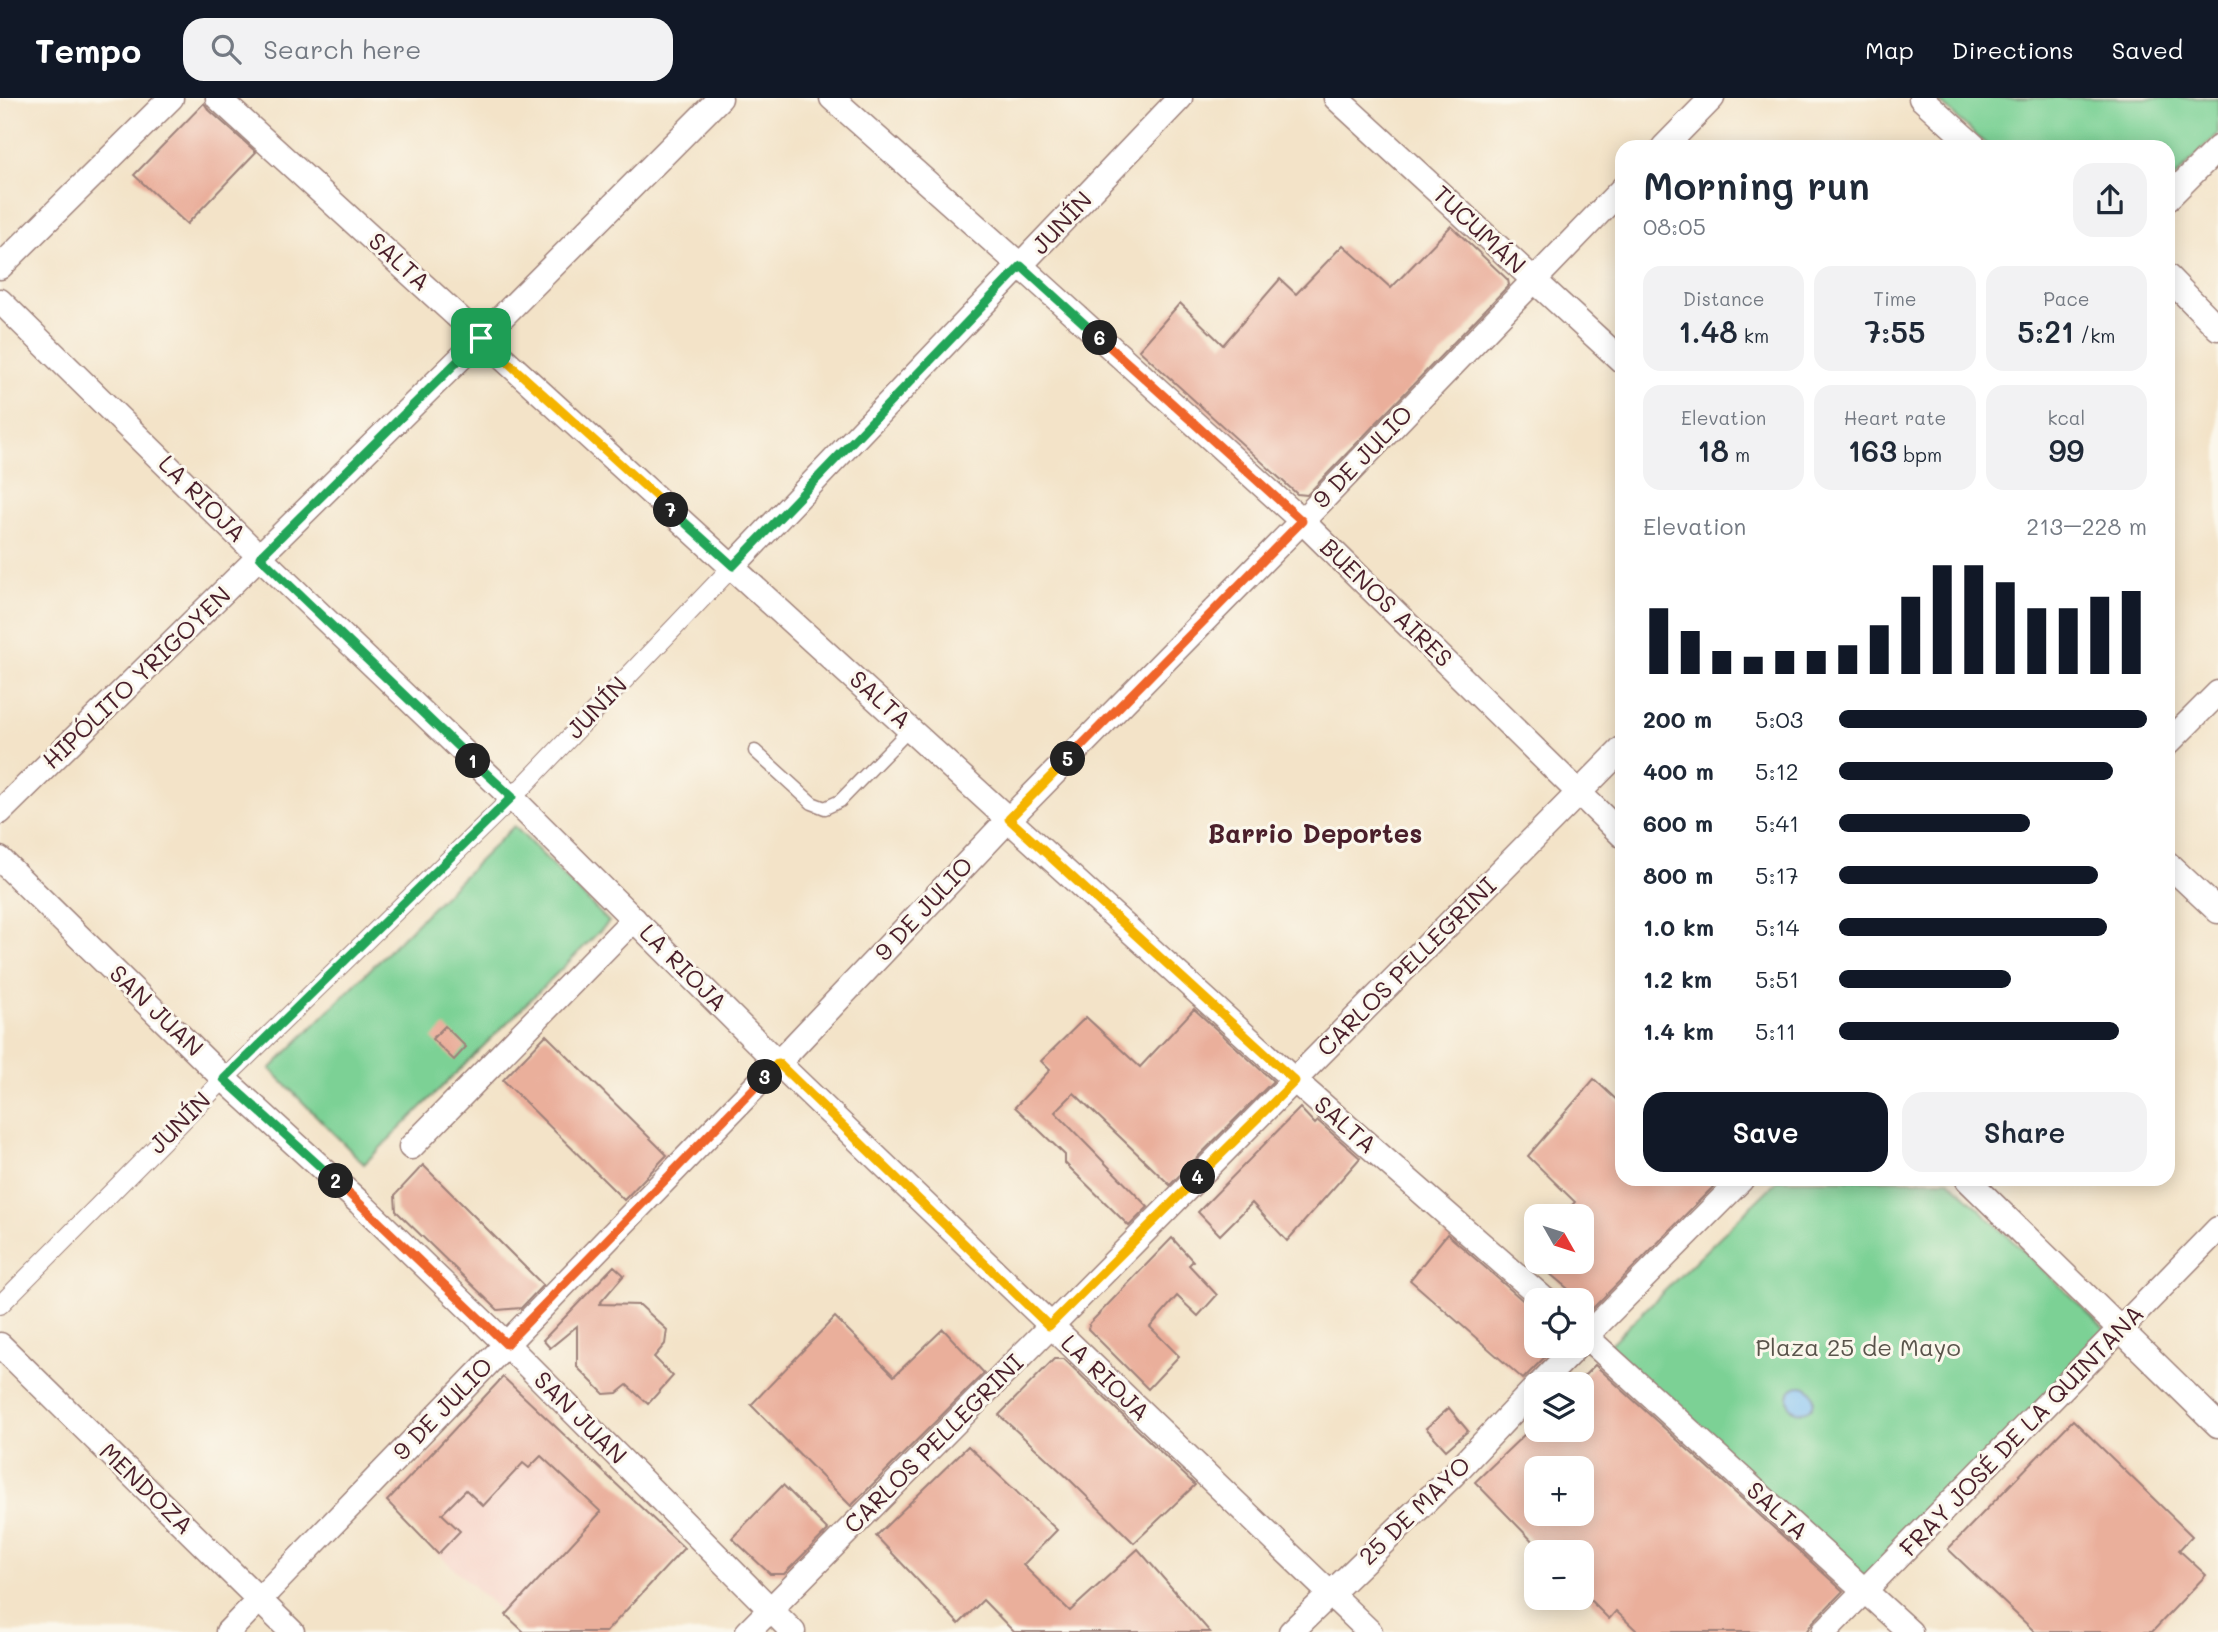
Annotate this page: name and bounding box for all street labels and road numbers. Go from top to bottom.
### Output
street label: TUCUMÁN [1427,178,1533,280]
street label: JUNÍN [1024,184,1098,260]
street label: SALTA [363,225,437,297]
street label: 9 DE JULIO [1305,398,1419,514]
street label: LA RIOJA [153,448,253,548]
street label: BUENOS AIRES [1314,531,1460,673]
street label: HIPÓLITO YRIGOYEN [35,579,237,775]
street label: SALTA [844,663,918,735]
street label: JUNÍN [559,669,633,745]
street label: 9 DE JULIO [867,849,979,966]
street label: CARLOS PELLEGRINI [1310,870,1502,1062]
street label: LA RIOJA [634,917,734,1017]
street label: SAN JUAN [103,957,211,1062]
street label: JUNÍN [141,1084,216,1159]
street label: SALTA [1308,1088,1384,1159]
street label: FRAY JOSÉ DE LA QUINTANA [1892,1298,2149,1562]
street label: LA RIOJA [1055,1327,1157,1427]
street label: CARLOS PELLEGRINI [837,1347,1029,1539]
street label: 9 DE JULIO [385,1350,499,1466]
street label: SAN JUAN [528,1364,634,1470]
street label: MENDOZA [94,1435,201,1540]
street label: 25 DE MAYO [1352,1449,1476,1571]
street label: SALTA [1741,1474,1815,1546]

